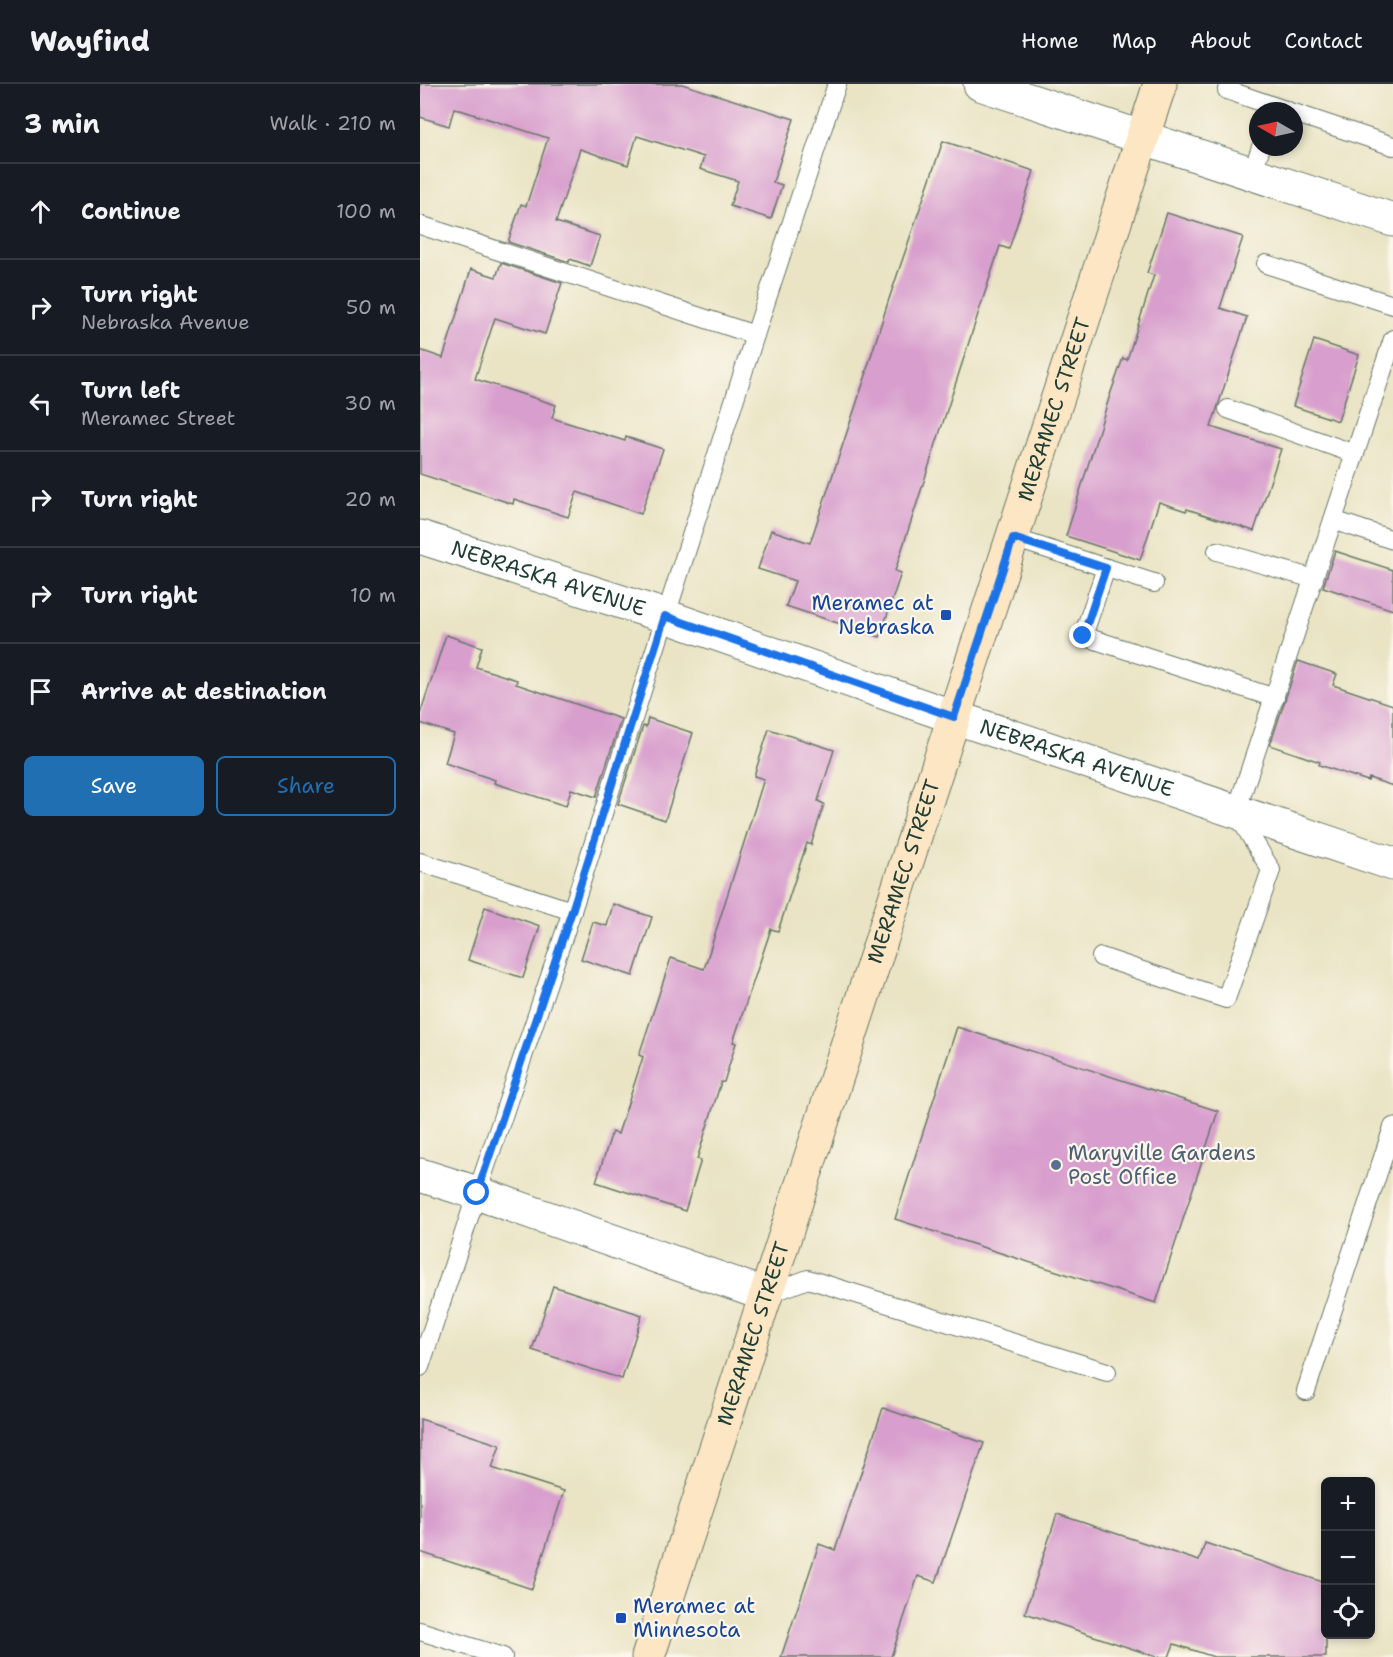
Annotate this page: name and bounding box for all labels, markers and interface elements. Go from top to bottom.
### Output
text: Wayfind [30,22,150,60]
text: Home [1021,27,1079,55]
text: Map [1112,27,1157,55]
text: About [1190,27,1251,55]
text: Contact [1284,27,1363,55]
north arrow [1249,102,1303,156]
text: 3 min [24,106,100,141]
text: Walk · 210 m [270,110,396,136]
icon: ahead [24,195,57,228]
text: Continue [81,197,181,226]
text: 100 m [336,198,396,224]
text: Turn right [81,280,198,309]
icon: right [24,291,57,324]
text: 50 m [346,294,396,320]
text: Nebraska Avenue [81,309,250,335]
street label: MERAMEC STREET [1011,314,1097,505]
text: Turn left [81,376,180,405]
icon: left [24,387,57,420]
text: 30 m [344,390,396,416]
text: Meramec Street [81,405,236,431]
icon: right [24,483,57,516]
text: Turn right [81,485,198,514]
text: 20 m [345,486,396,512]
street label: NEBRASKA AVENUE [448,534,649,623]
icon: right [24,579,57,612]
text: Turn right [81,581,198,610]
text: 10 m [350,582,396,608]
place label: Meramec at Nebraska [811,589,934,641]
marker: Meramec at Nebraska [939,608,953,622]
route end [1069,622,1095,648]
icon: arrive [24,675,57,708]
text: Arrive at destination [81,677,327,706]
street label: NEBRASKA AVENUE [976,713,1177,804]
button: Save [24,756,204,816]
button: Share [216,756,396,816]
street label: MERAMEC STREET [861,776,947,967]
place label: Maryville Gardens Post Office [1068,1139,1256,1191]
marker: Maryville Gardens Post Office [1049,1158,1063,1172]
route start [463,1179,489,1205]
street label: MERAMEC STREET [710,1238,796,1429]
map controls [1321,1477,1375,1639]
button: + [1321,1477,1375,1531]
button: − [1321,1531,1375,1585]
button: locate [1321,1585,1375,1639]
place label: Meramec at Minnesota [633,1592,756,1644]
marker: Meramec at Minnesota [614,1611,628,1625]

